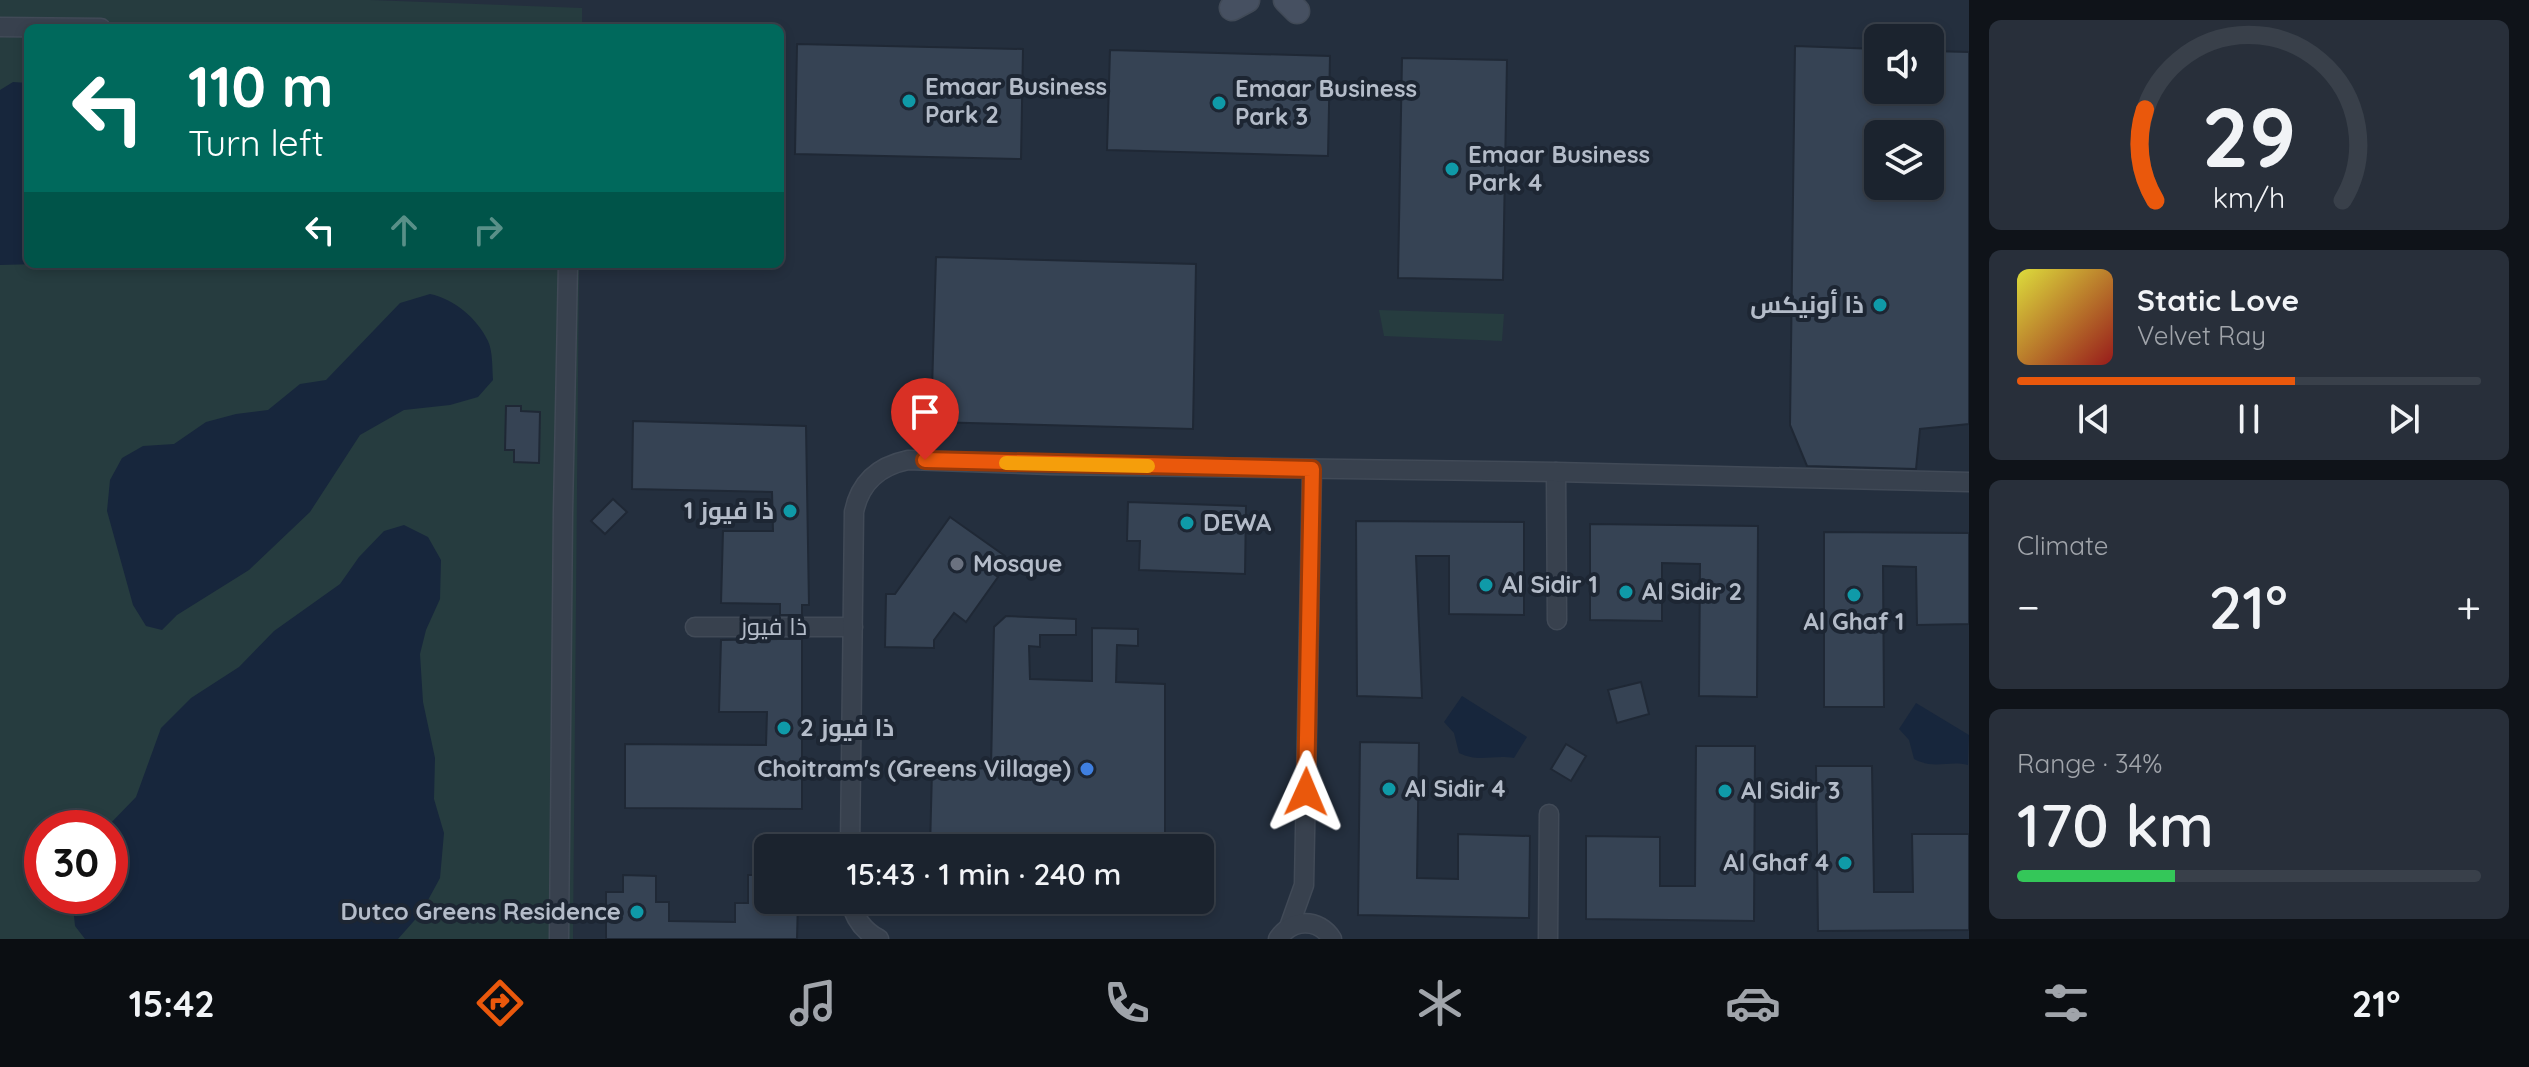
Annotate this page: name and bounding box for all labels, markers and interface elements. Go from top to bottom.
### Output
map controls [1864,24,1944,200]
button: sound [1864,24,1944,104]
text: 110 m [188,51,333,121]
icon: left [56,56,160,160]
place label: Emaar Business Park 2 [925,71,1107,129]
place label: Emaar Business Park 3 [1235,73,1417,131]
text: 29 [2202,83,2296,187]
marker: Emaar Business Park 2 [900,92,918,110]
marker: Emaar Business Park 3 [1210,94,1228,112]
text: Turn left [188,120,324,165]
button: layers [1864,120,1944,200]
place label: Emaar Business Park 4 [1468,139,1650,197]
marker: Emaar Business Park 4 [1443,160,1461,178]
text: km/h [2213,179,2285,215]
icon: left [298,208,342,252]
icon: ahead [382,208,426,252]
icon: right [466,208,510,252]
text: Static Love [2137,281,2299,319]
place label: ذا أونيكس [1750,289,1864,319]
marker: ذا أونيكس [1871,296,1889,314]
text: Velvet Ray [2137,319,2266,352]
pin [891,378,959,460]
icon: arrive [903,390,947,434]
icon: previous [2072,397,2116,441]
icon: pause [2227,397,2271,441]
icon: next [2382,397,2426,441]
place label: ذا فيوز 1 [684,495,774,525]
marker: ذا فيوز 1 [781,502,799,520]
place label: DEWA [1203,507,1272,537]
marker: DEWA [1178,514,1196,532]
text: Climate [2017,529,2108,562]
place label: Mosque [973,548,1063,578]
marker: Mosque [948,555,966,573]
place label: Al Sidir 1 [1502,569,1598,599]
text: 21° [2208,569,2288,644]
marker: Al Sidir 1 [1477,576,1495,594]
place label: Al Sidir 2 [1642,576,1742,606]
text: − [2017,579,2040,634]
text: + [2456,579,2481,634]
marker: Al Sidir 2 [1617,583,1635,601]
marker: Al Ghaf 1 [1845,586,1863,604]
place label: Al Ghaf 1 [1804,606,1904,636]
street label: ذا فيوز [739,611,807,641]
place label: ذا فيوز 2 [800,712,894,742]
marker: ذا فيوز 2 [775,719,793,737]
text: Range · 34% [2017,747,2162,780]
position arrow [1264,750,1348,834]
place label: Choitram's (Greens Village) [757,753,1071,783]
marker: Choitram's (Greens Village) [1078,760,1096,778]
place label: Al Sidir 4 [1405,773,1506,803]
place label: Al Sidir 3 [1741,775,1840,805]
marker: Al Sidir 4 [1380,780,1398,798]
marker: Al Sidir 3 [1716,782,1734,800]
text: 170 km [2017,787,2214,862]
speed limit sign: 30 [24,810,128,914]
place label: Al Ghaf 4 [1723,847,1829,877]
marker: Al Ghaf 4 [1836,854,1854,872]
text: 15:43 · 1 min · 240 m [847,855,1121,893]
place label: Dutco Greens Residence [340,896,621,926]
marker: Dutco Greens Residence [628,903,646,921]
icon: directions [472,975,528,1031]
icon: music [785,975,841,1031]
icon: phone [1099,975,1155,1031]
icon: climate [1412,975,1468,1031]
icon: car [1725,975,1781,1031]
icon: filters [2038,975,2094,1031]
text: 15:42 [129,981,215,1026]
text: 21° [2352,981,2400,1026]

